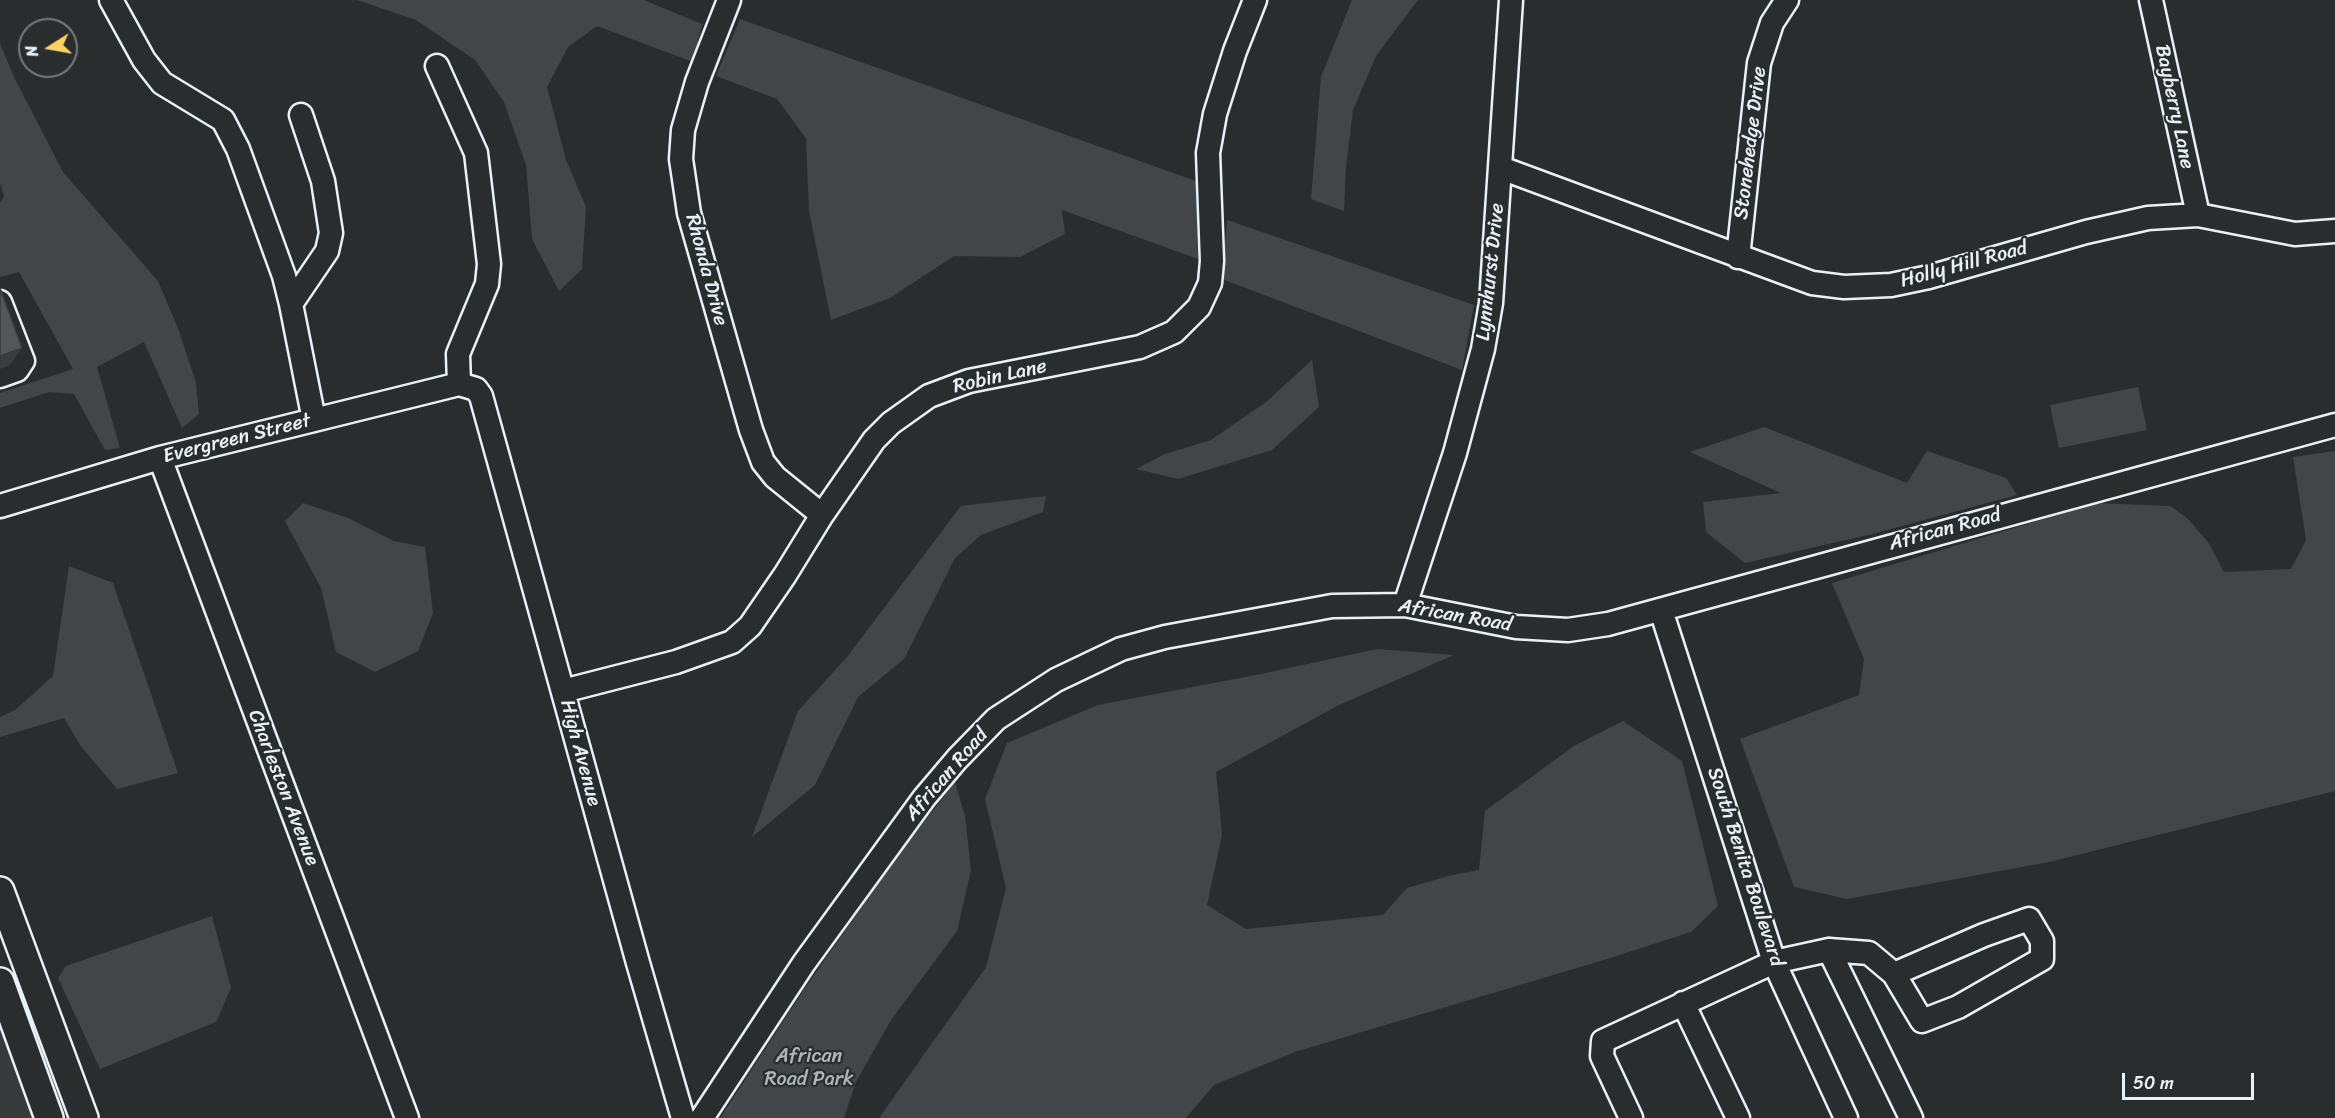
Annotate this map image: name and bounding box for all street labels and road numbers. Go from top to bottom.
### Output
street label: Bayberry Lane [2149,43,2199,171]
street label: Stonehedge Drive [1730,65,1772,221]
street label: Lynnhurst Drive [1472,202,1510,342]
street label: Rhonda Drive [680,212,732,328]
street label: Holly Hill Road [1898,237,2030,293]
street label: Robin Lane [951,355,1049,399]
street label: Evergreen Street [161,409,313,469]
street label: African Road [1887,504,2003,556]
street label: African Road [1396,594,1514,638]
street label: High Avenue [554,697,606,809]
street label: Charleston Avenue [242,707,324,869]
street label: African Road [900,724,994,826]
street label: South Benita Boulevard [1701,764,1789,970]

